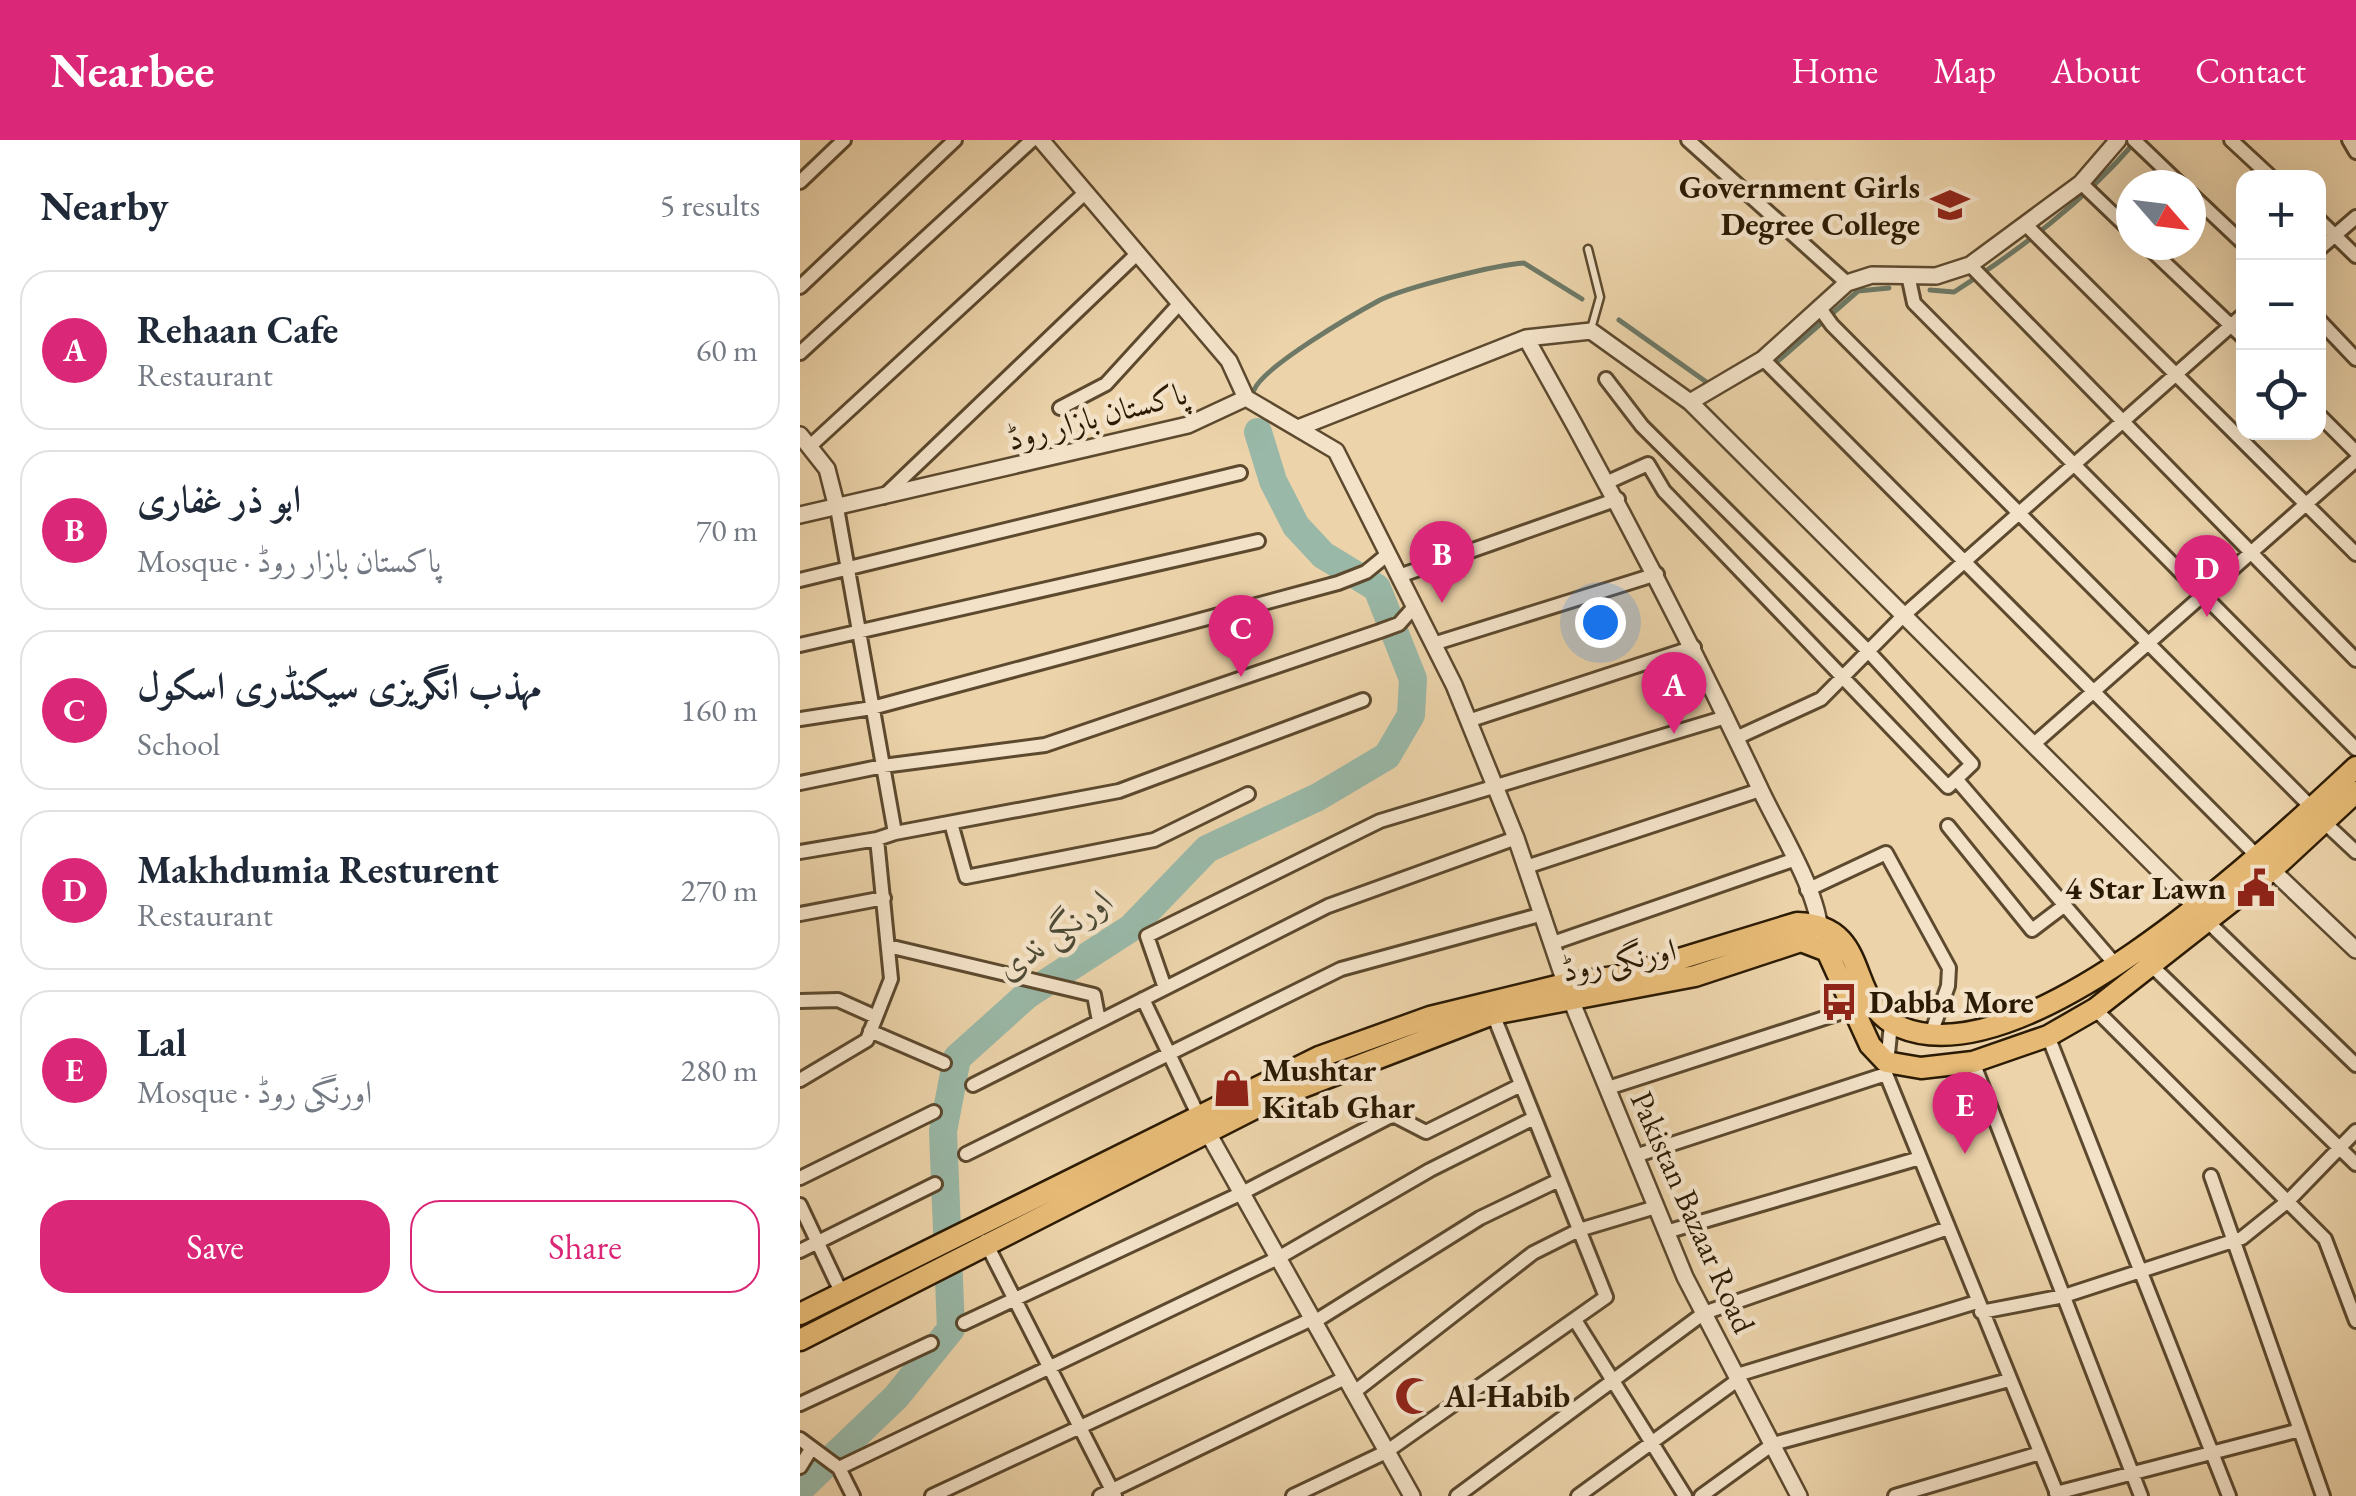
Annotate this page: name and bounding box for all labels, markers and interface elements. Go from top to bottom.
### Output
text: Nearbee [50,39,215,101]
text: Home [1792,48,1878,93]
text: Map [1933,48,1996,93]
text: About [2051,48,2140,93]
text: Contact [2195,48,2306,93]
place label: Government Girls Degree College [1679,166,1920,245]
north arrow [2116,170,2206,260]
map controls [2236,170,2326,440]
button: + [2236,170,2326,260]
text: Nearby [40,178,169,233]
text: 5 results [660,184,760,226]
school or university icon: Government Girls Degree College [1929,184,1971,226]
button: − [2236,260,2326,350]
text: Rehaan Cafe [137,305,338,354]
text: A [63,329,86,371]
text: 60 m [696,329,758,371]
button: locate [2236,350,2326,440]
text: Restaurant [137,354,273,396]
street label: پاکستان بازار روڈ [1002,371,1194,462]
text: ابو ذر غفاری [137,474,301,523]
text: B [64,509,85,551]
text: 70 m [696,509,758,551]
pin: B [1410,520,1474,603]
pin: D [2174,534,2240,617]
text: Mosque · پاکستان بازار روڈ [137,540,441,582]
pin: C [1208,594,1274,677]
your location [1575,597,1626,648]
pin: A [1642,652,1706,734]
text: مہذب انگریزی سیکنڈری اسکول [137,661,541,710]
text: C [63,689,86,731]
text: 160 m [681,689,758,731]
text: School [137,723,220,765]
text: Makhdumia Resturent [137,845,499,894]
place label: 4 Star Lawn [2065,867,2226,909]
public building icon: 4 Star Lawn [2235,867,2277,909]
text: D [62,869,87,911]
text: 270 m [681,869,758,911]
water label: اورنگی ندی [987,877,1122,991]
text: Restaurant [137,894,273,936]
street label: اورنگی روڈ [1558,928,1680,992]
bus stop icon: Dabba More [1818,981,1860,1023]
place label: Dabba More [1869,981,2034,1023]
text: Lal [137,1018,187,1067]
text: E [65,1049,84,1091]
text: 280 m [681,1049,758,1091]
place label: Mushtar Kitab Ghar [1262,1049,1416,1128]
shop icon: Mushtar Kitab Ghar [1211,1067,1253,1109]
text: Mosque · اورنگی روڈ [137,1071,372,1113]
pin: E [1932,1072,1998,1154]
street label: Pakistan Bazaar Road [1621,1084,1766,1340]
button: Save [40,1200,390,1293]
button: Share [410,1200,760,1293]
mosque icon: Al-Habib [1393,1375,1435,1417]
place label: Al-Habib [1443,1375,1570,1417]

